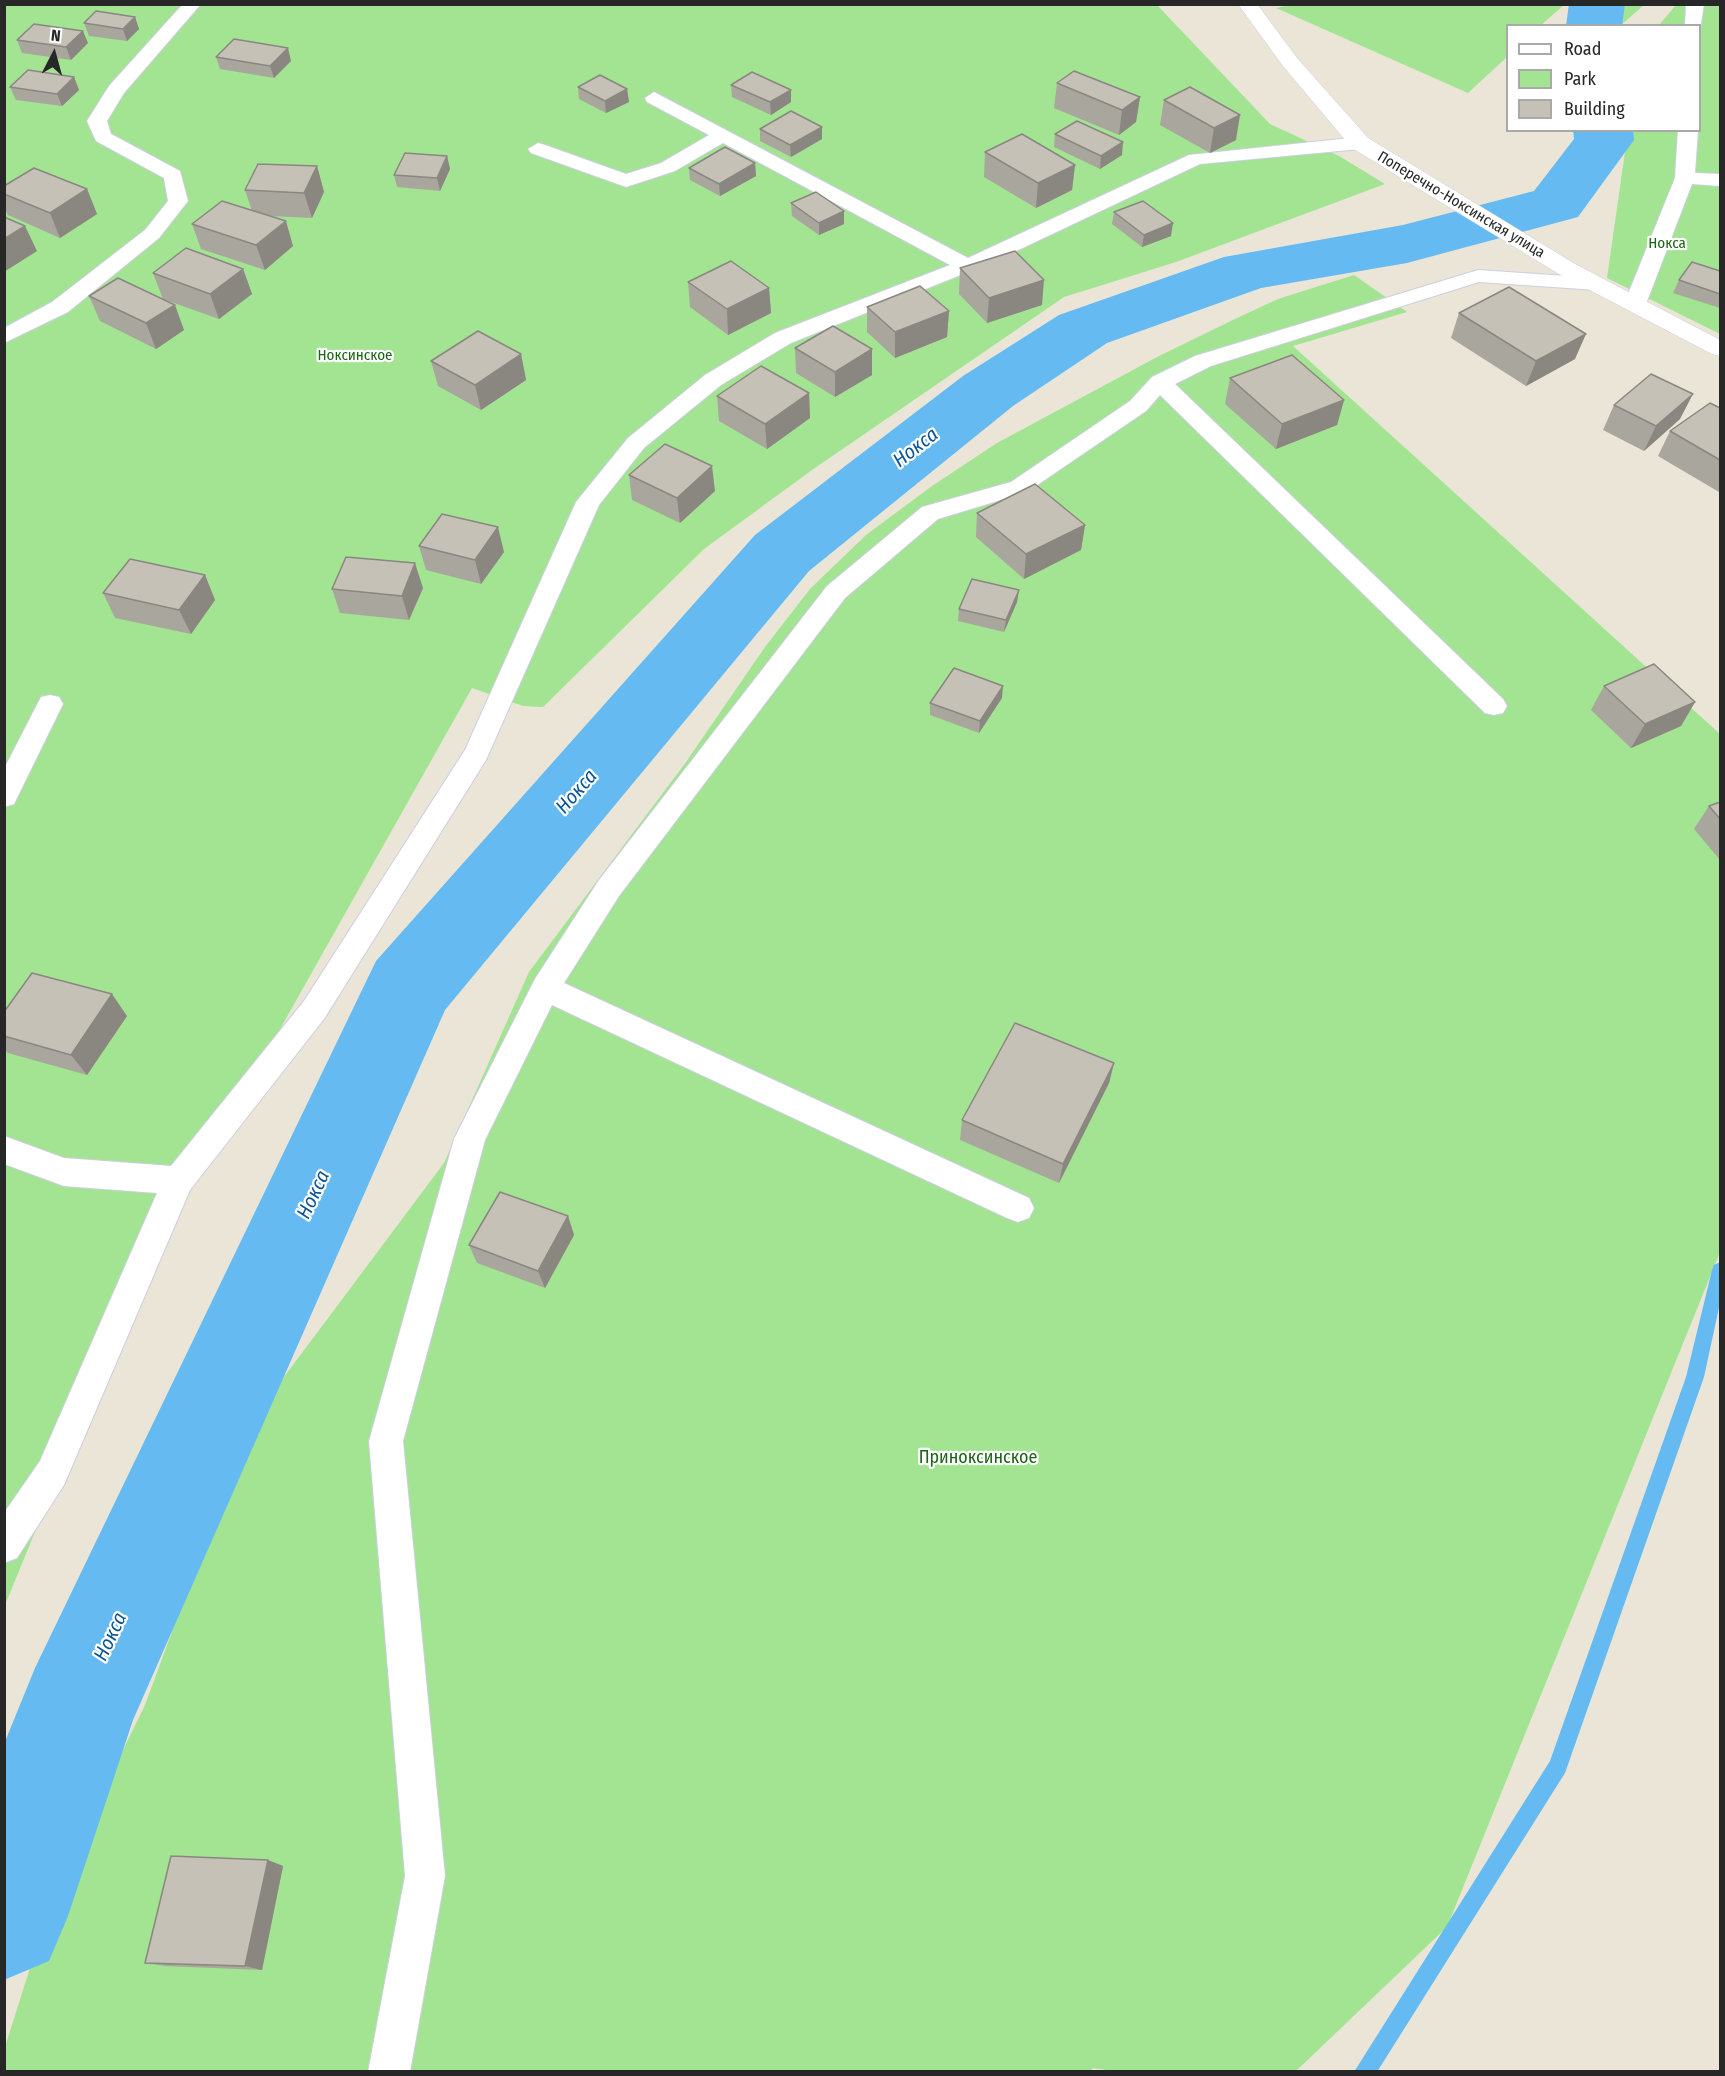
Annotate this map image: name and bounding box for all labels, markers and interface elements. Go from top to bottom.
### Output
north arrow [24,24,84,84]
legend [1506,24,1701,132]
text: N [50,26,62,46]
text: Road [1564,38,1601,60]
text: Park [1564,68,1596,90]
text: Building [1564,98,1625,120]
street label: Поперечно-Ноксинская улица [1374,148,1548,262]
park label: Нокса [1648,235,1686,253]
park label: Ноксинское [318,347,392,365]
water label: Нокса [889,423,943,473]
water label: Нокса [551,765,603,819]
water label: Нокса [292,1167,336,1223]
park label: Приноксинское [919,1447,1037,1469]
water label: Нокса [89,1609,133,1665]

